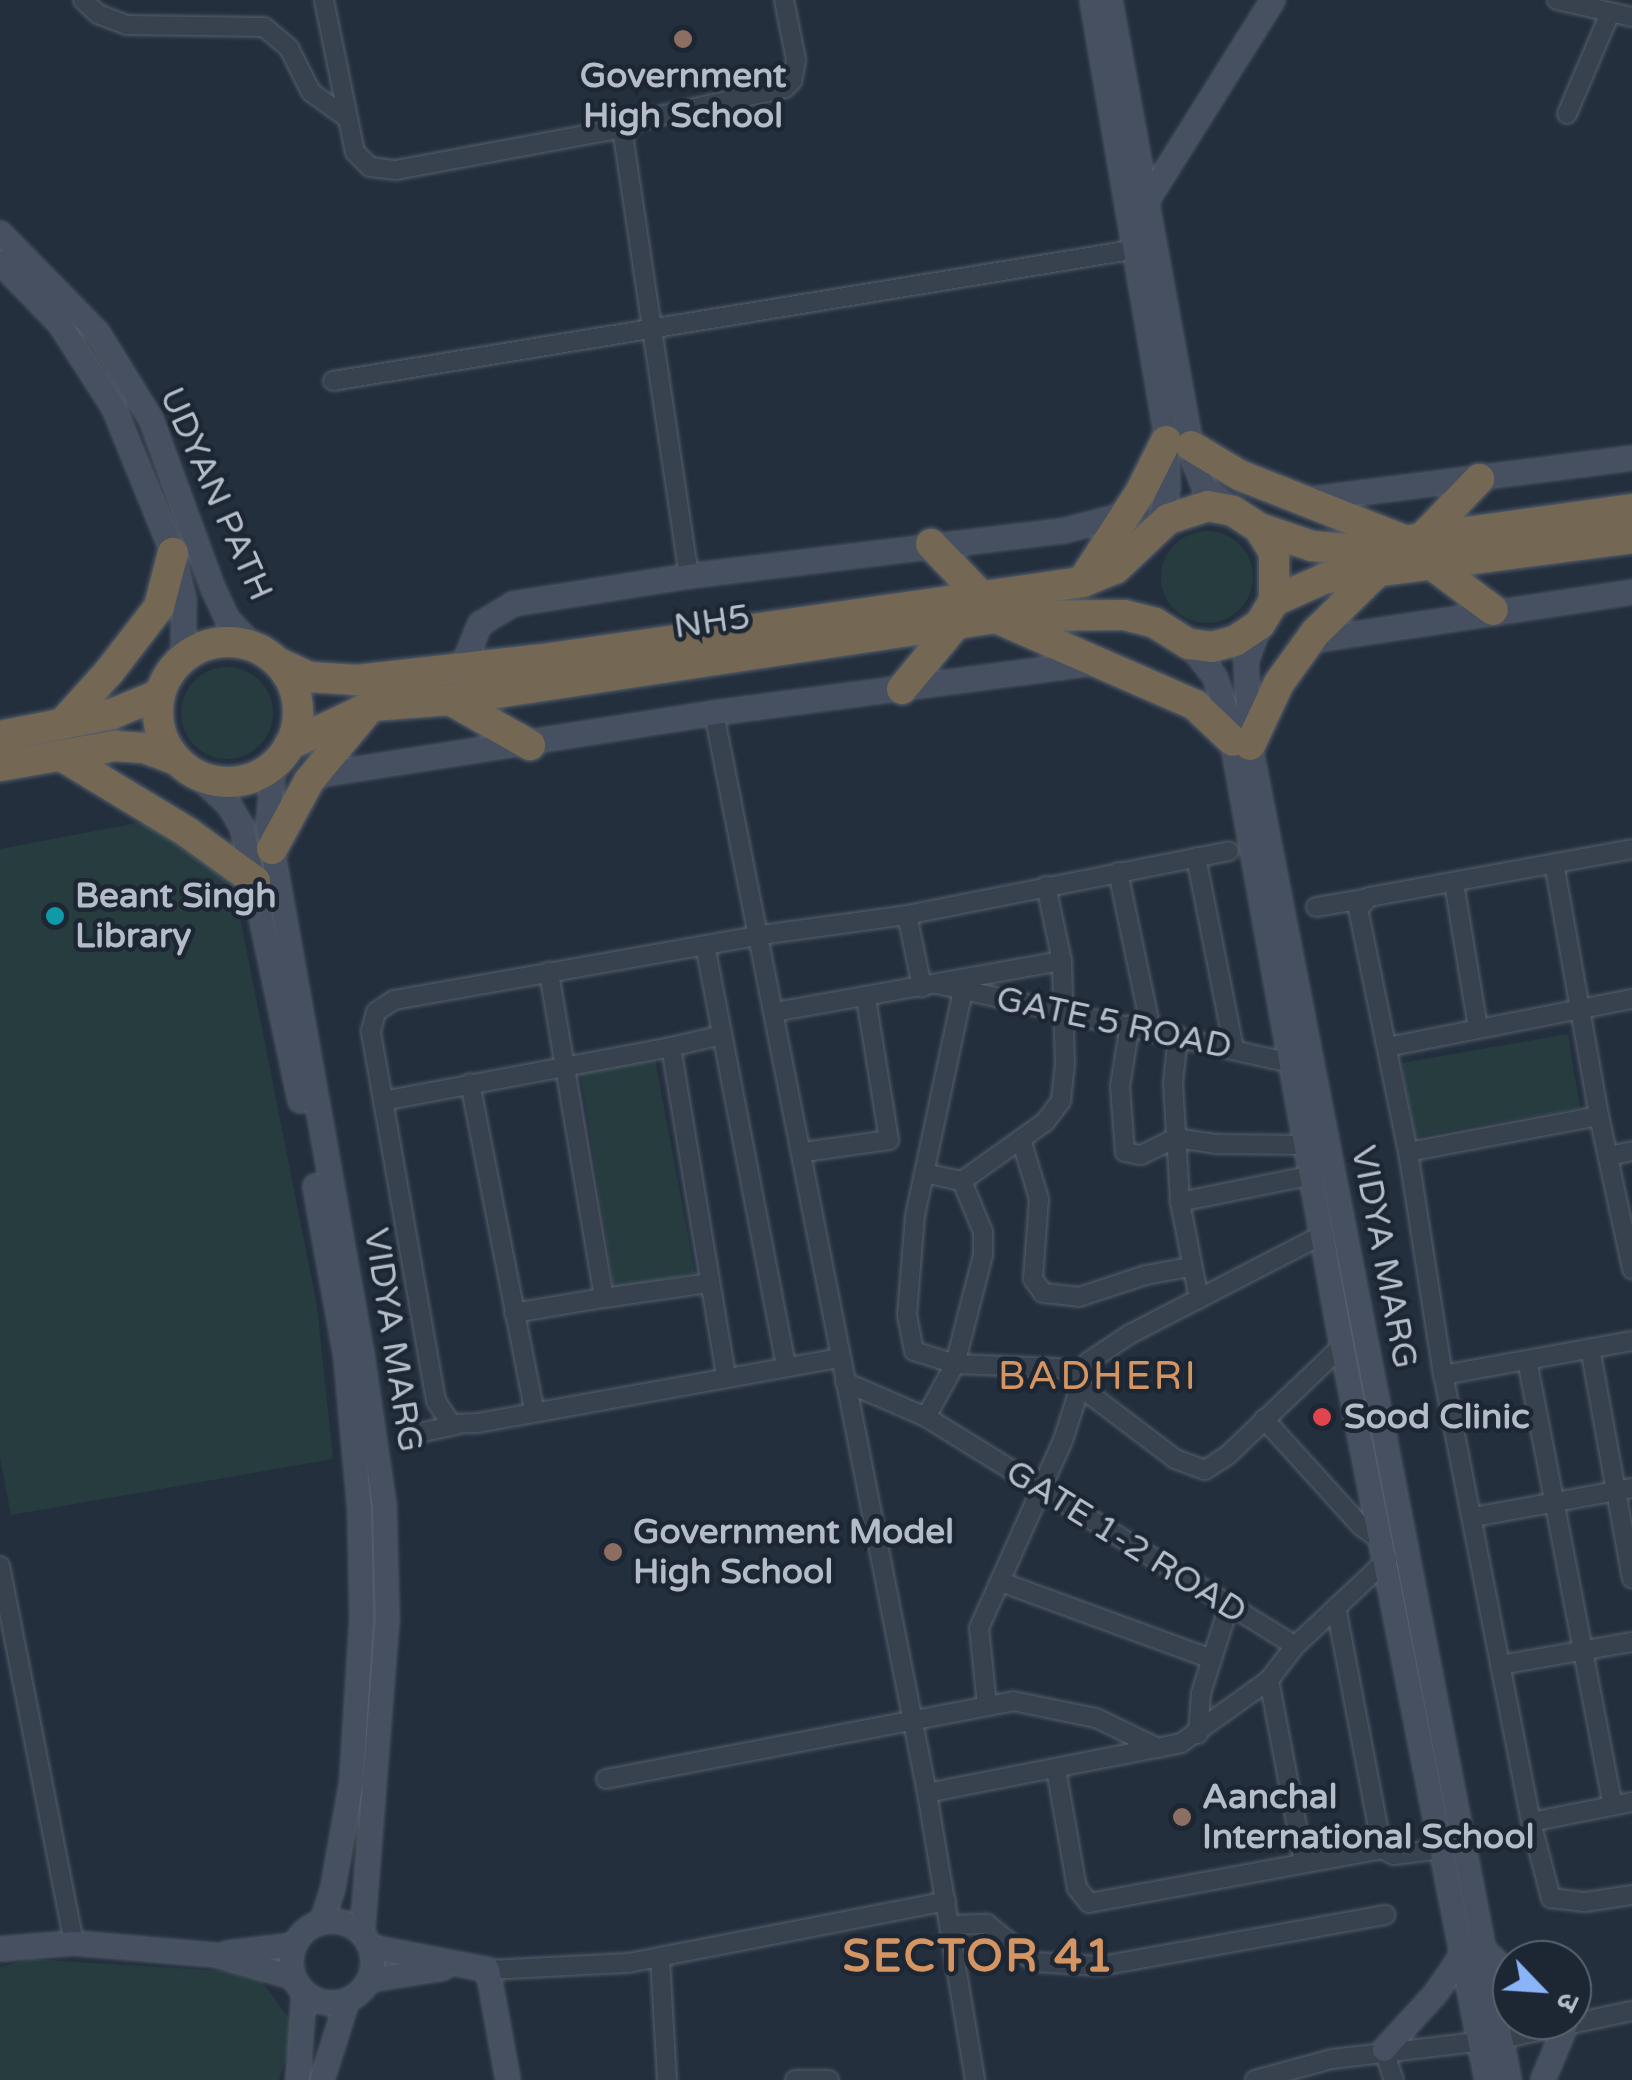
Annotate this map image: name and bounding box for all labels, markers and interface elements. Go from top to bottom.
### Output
marker: Government High School [672,28,694,50]
place label: Government High School [580,55,786,137]
street label: UDYAN PATH [150,381,282,607]
street label: NH5 [671,596,753,648]
place label: Beant Singh Library [75,875,277,957]
marker: Beant Singh Library [44,905,66,927]
street label: GATE 5 ROAD [993,978,1235,1068]
street label: VIDYA MARG [1342,1142,1426,1372]
street label: VIDYA MARG [355,1225,431,1455]
district label: BADHERI [998,1352,1198,1400]
place label: Sood Clinic [1344,1396,1530,1438]
marker: Sood Clinic [1309,1404,1335,1430]
street label: GATE 1-2 ROAD [998,1451,1254,1633]
place label: Government Model High School [633,1511,954,1593]
marker: Government Model High School [602,1541,624,1563]
place label: Aanchal International School [1202,1776,1534,1858]
marker: Aanchal International School [1171,1806,1193,1828]
district label: SECTOR 41 [842,1931,1116,1985]
north arrow [1492,1940,1592,2040]
text: उ [1549,1987,1586,2016]

